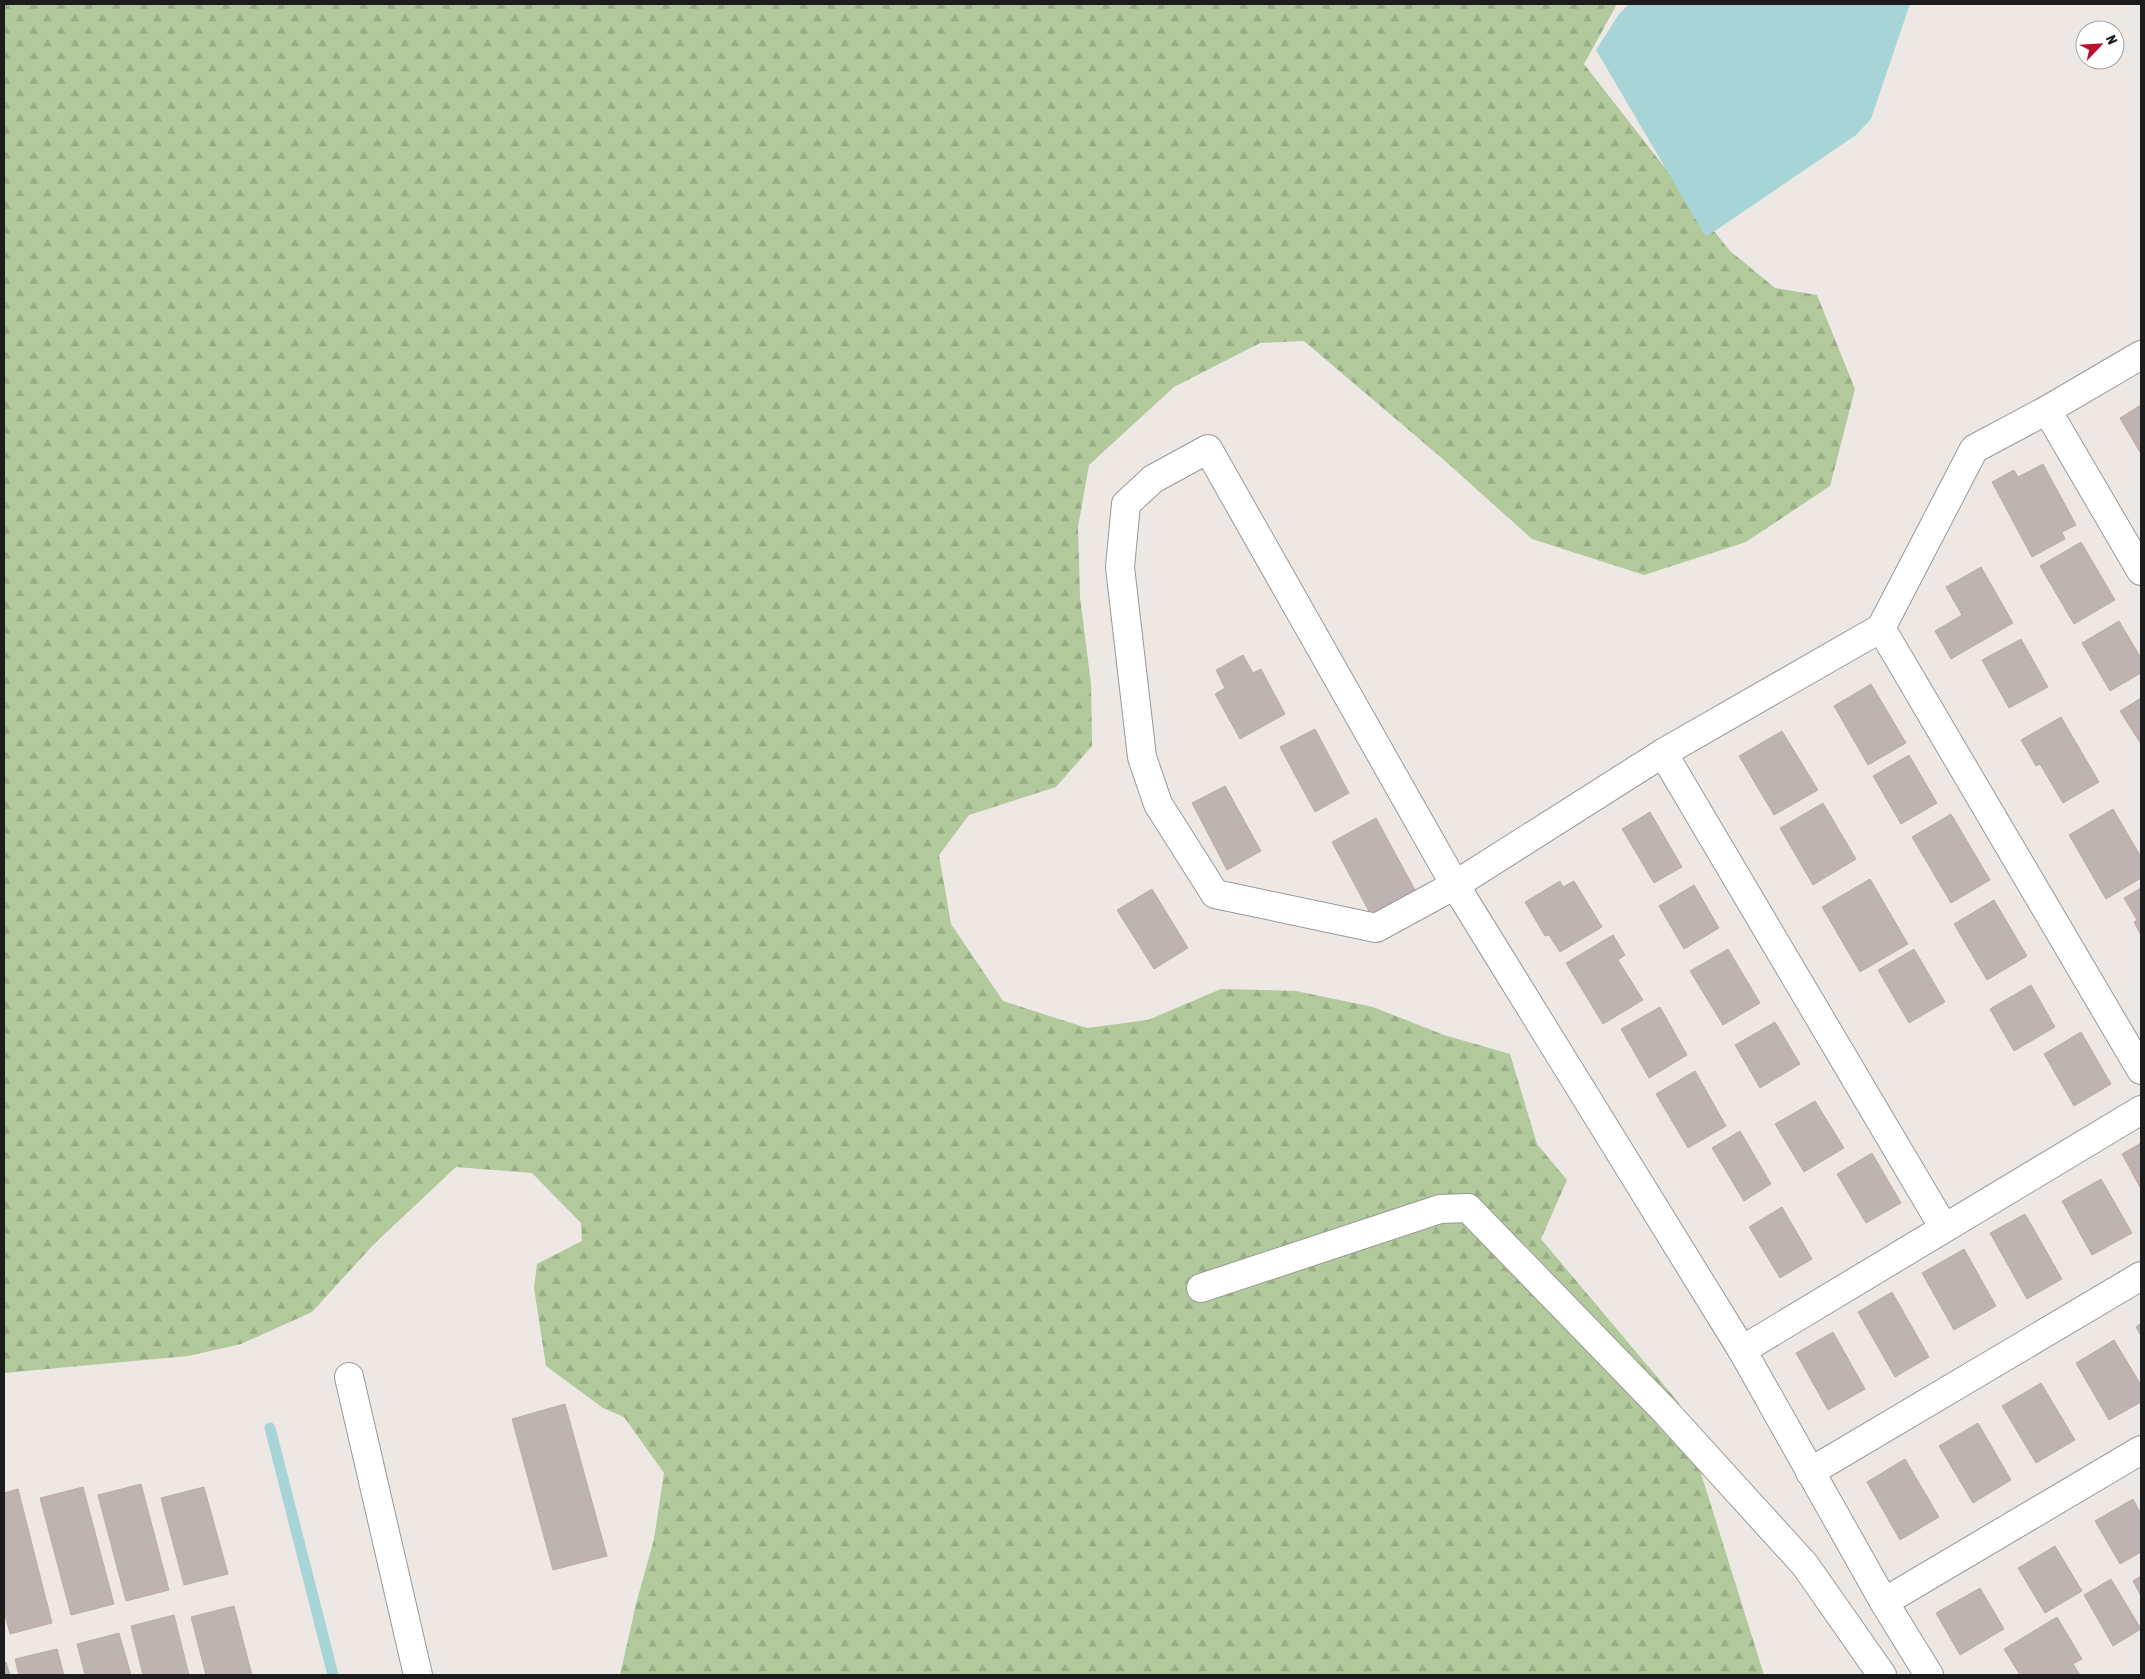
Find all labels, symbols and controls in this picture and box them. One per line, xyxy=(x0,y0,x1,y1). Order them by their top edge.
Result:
north arrow xyxy=(2075,20,2125,70)
text: N xyxy=(2103,32,2121,47)

